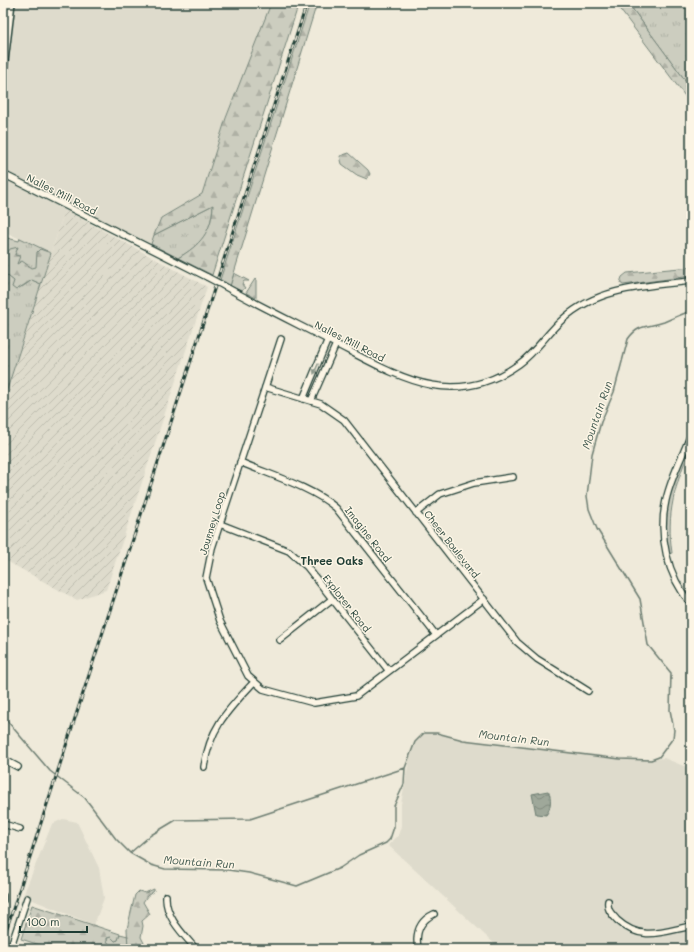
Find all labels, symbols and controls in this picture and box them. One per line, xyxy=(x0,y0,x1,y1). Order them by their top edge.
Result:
street label: Nalles Mill Road xyxy=(24,170,100,218)
street label: Nalles Mill Road xyxy=(312,317,388,365)
one-way arrow xyxy=(312,364,318,376)
water label: Mountain Run xyxy=(578,379,615,451)
street label: Journey Loop xyxy=(196,490,228,556)
street label: Imagine Road xyxy=(342,503,394,565)
street label: Cheer Boulevard xyxy=(421,507,483,581)
district label: Three Oaks xyxy=(301,553,364,568)
street label: Explorer Road xyxy=(320,571,374,635)
water label: Mountain Run xyxy=(478,726,550,749)
water label: Mountain Run xyxy=(163,852,235,871)
scale bar xyxy=(20,908,87,934)
text: 100 m xyxy=(26,913,60,929)

